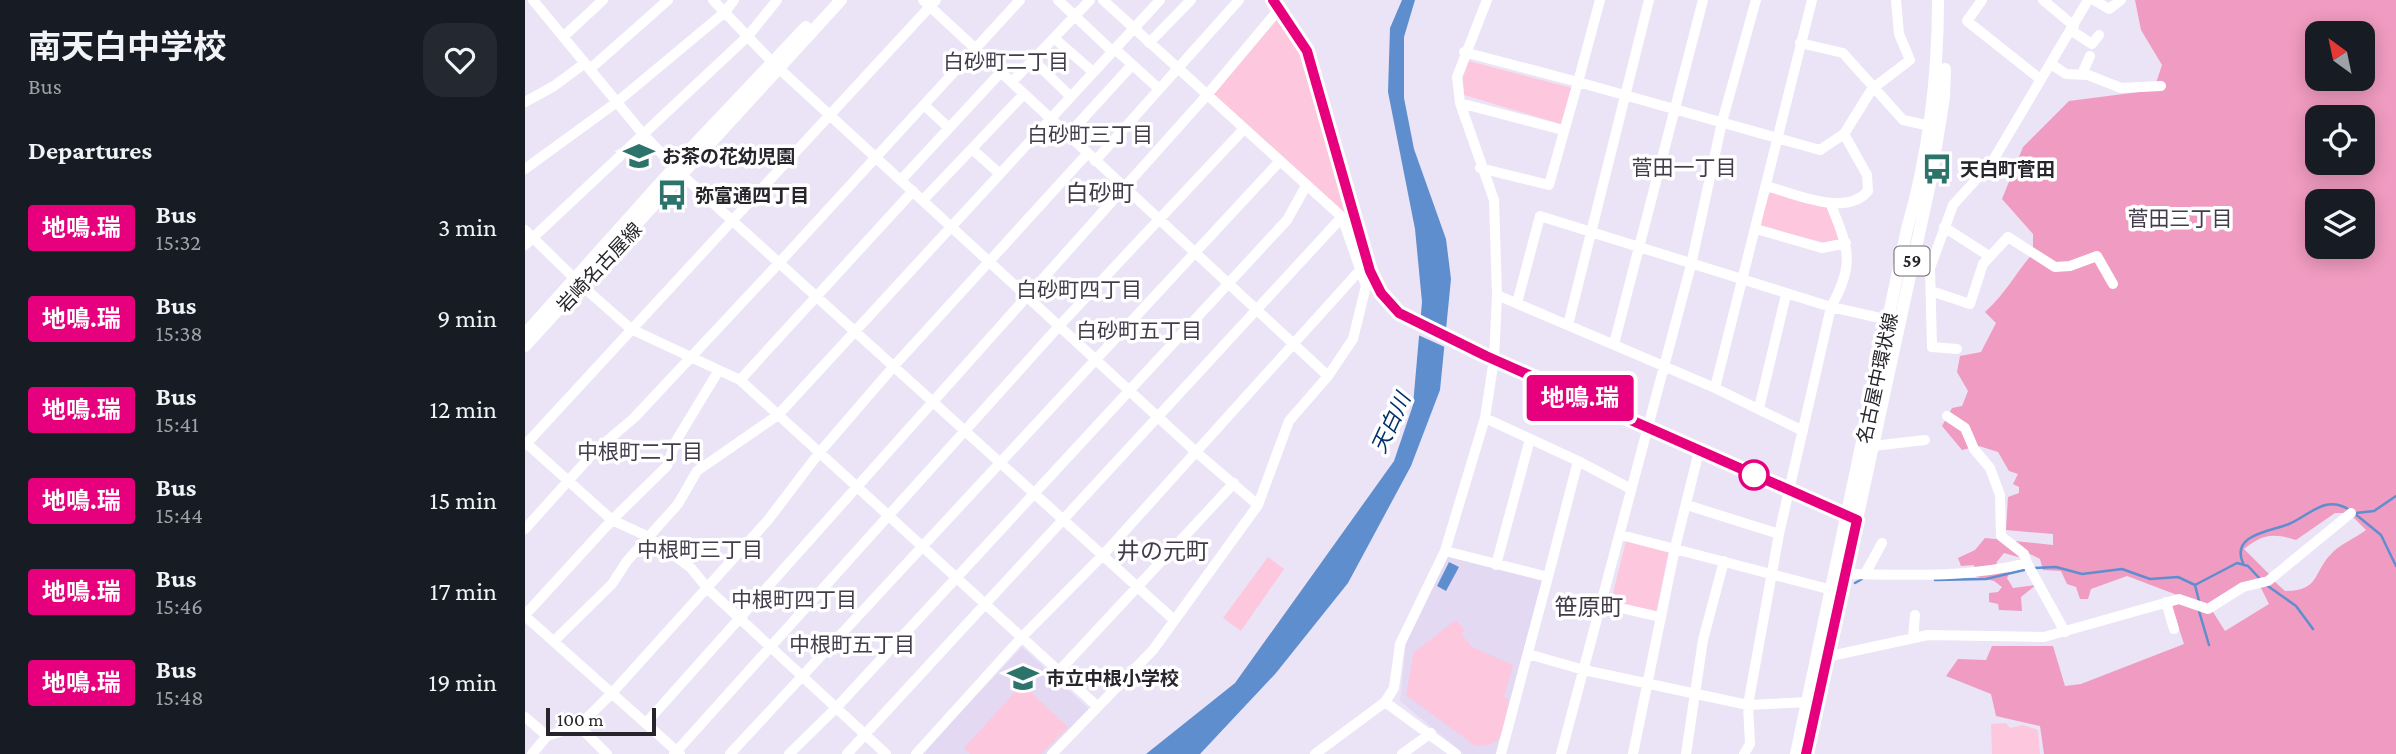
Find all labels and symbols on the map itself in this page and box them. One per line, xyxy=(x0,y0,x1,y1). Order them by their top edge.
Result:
north arrow xyxy=(2305,21,2375,91)
district label: 白砂町二丁目 xyxy=(943,50,1069,74)
district label: 白砂町三丁目 xyxy=(1027,123,1153,147)
school or university icon: お茶の花幼児園 xyxy=(622,139,656,173)
place label: お茶の花幼児園 xyxy=(662,146,795,167)
bus stop icon: 天白町菅田 xyxy=(1920,152,1954,186)
district label: 菅田一丁目 xyxy=(1632,156,1737,180)
place label: 天白町菅田 xyxy=(1960,159,2055,180)
bus stop icon: 弥富通四丁目 xyxy=(655,178,689,212)
district label: 白砂町 xyxy=(1066,180,1135,206)
place label: 弥富通四丁目 xyxy=(695,185,809,206)
district label: 菅田三丁目 xyxy=(2128,207,2233,231)
street label: 岩崎名古屋線 xyxy=(553,218,646,316)
road number: 59 xyxy=(1895,246,1929,276)
district label: 白砂町四丁目 xyxy=(1016,278,1142,302)
street label: 名古屋中環状線 xyxy=(1853,311,1902,445)
district label: 白砂町五丁目 xyxy=(1076,319,1202,343)
line badge: 地鳴.瑞 xyxy=(1531,375,1629,421)
water label: 天白川 xyxy=(1367,388,1416,457)
district label: 中根町二丁目 xyxy=(577,440,703,464)
unlabelled marker xyxy=(1739,460,1769,490)
district label: 中根町三丁目 xyxy=(637,538,763,562)
district label: 井の元町 xyxy=(1117,538,1209,564)
district label: 中根町四丁目 xyxy=(731,588,857,612)
district label: 笹原町 xyxy=(1555,594,1624,620)
district label: 中根町五丁目 xyxy=(789,633,915,657)
school or university icon: 市立中根小学校 xyxy=(1006,661,1040,695)
place label: 市立中根小学校 xyxy=(1046,668,1179,689)
scale bar xyxy=(546,705,656,737)

